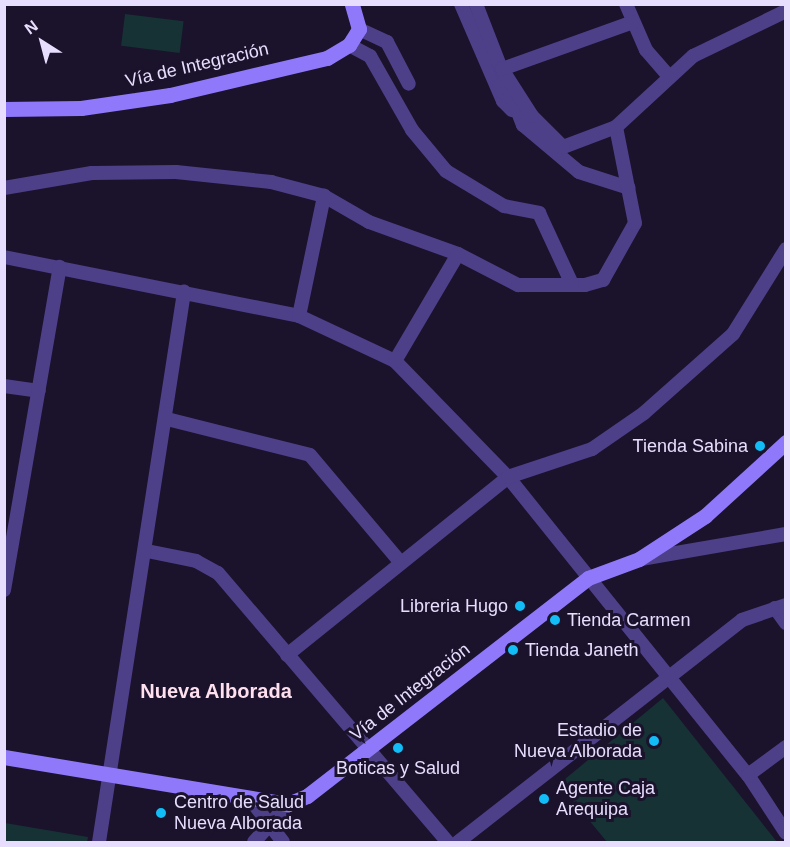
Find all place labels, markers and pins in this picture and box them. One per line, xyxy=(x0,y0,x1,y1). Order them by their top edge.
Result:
place label: Tienda Sabina xyxy=(633,435,748,457)
marker: Tienda Sabina xyxy=(753,439,767,453)
place label: Libreria Hugo xyxy=(400,595,508,617)
marker: Libreria Hugo xyxy=(513,599,527,613)
place label: Tienda Carmen xyxy=(567,609,690,631)
marker: Tienda Carmen xyxy=(548,613,562,627)
place label: Tienda Janeth xyxy=(525,639,638,661)
marker: Tienda Janeth xyxy=(506,643,520,657)
place label: Estadio de Nueva Alborada xyxy=(513,720,642,762)
marker: Estadio de Nueva Alborada xyxy=(647,734,661,748)
marker: Boticas y Salud xyxy=(391,741,405,755)
place label: Boticas y Salud xyxy=(336,757,460,779)
place label: Agente Caja Arequipa xyxy=(556,778,655,820)
place label: Centro de Salud Nueva Alborada xyxy=(174,792,304,834)
marker: Agente Caja Arequipa xyxy=(537,792,551,806)
marker: Centro de Salud Nueva Alborada xyxy=(152,804,170,822)

